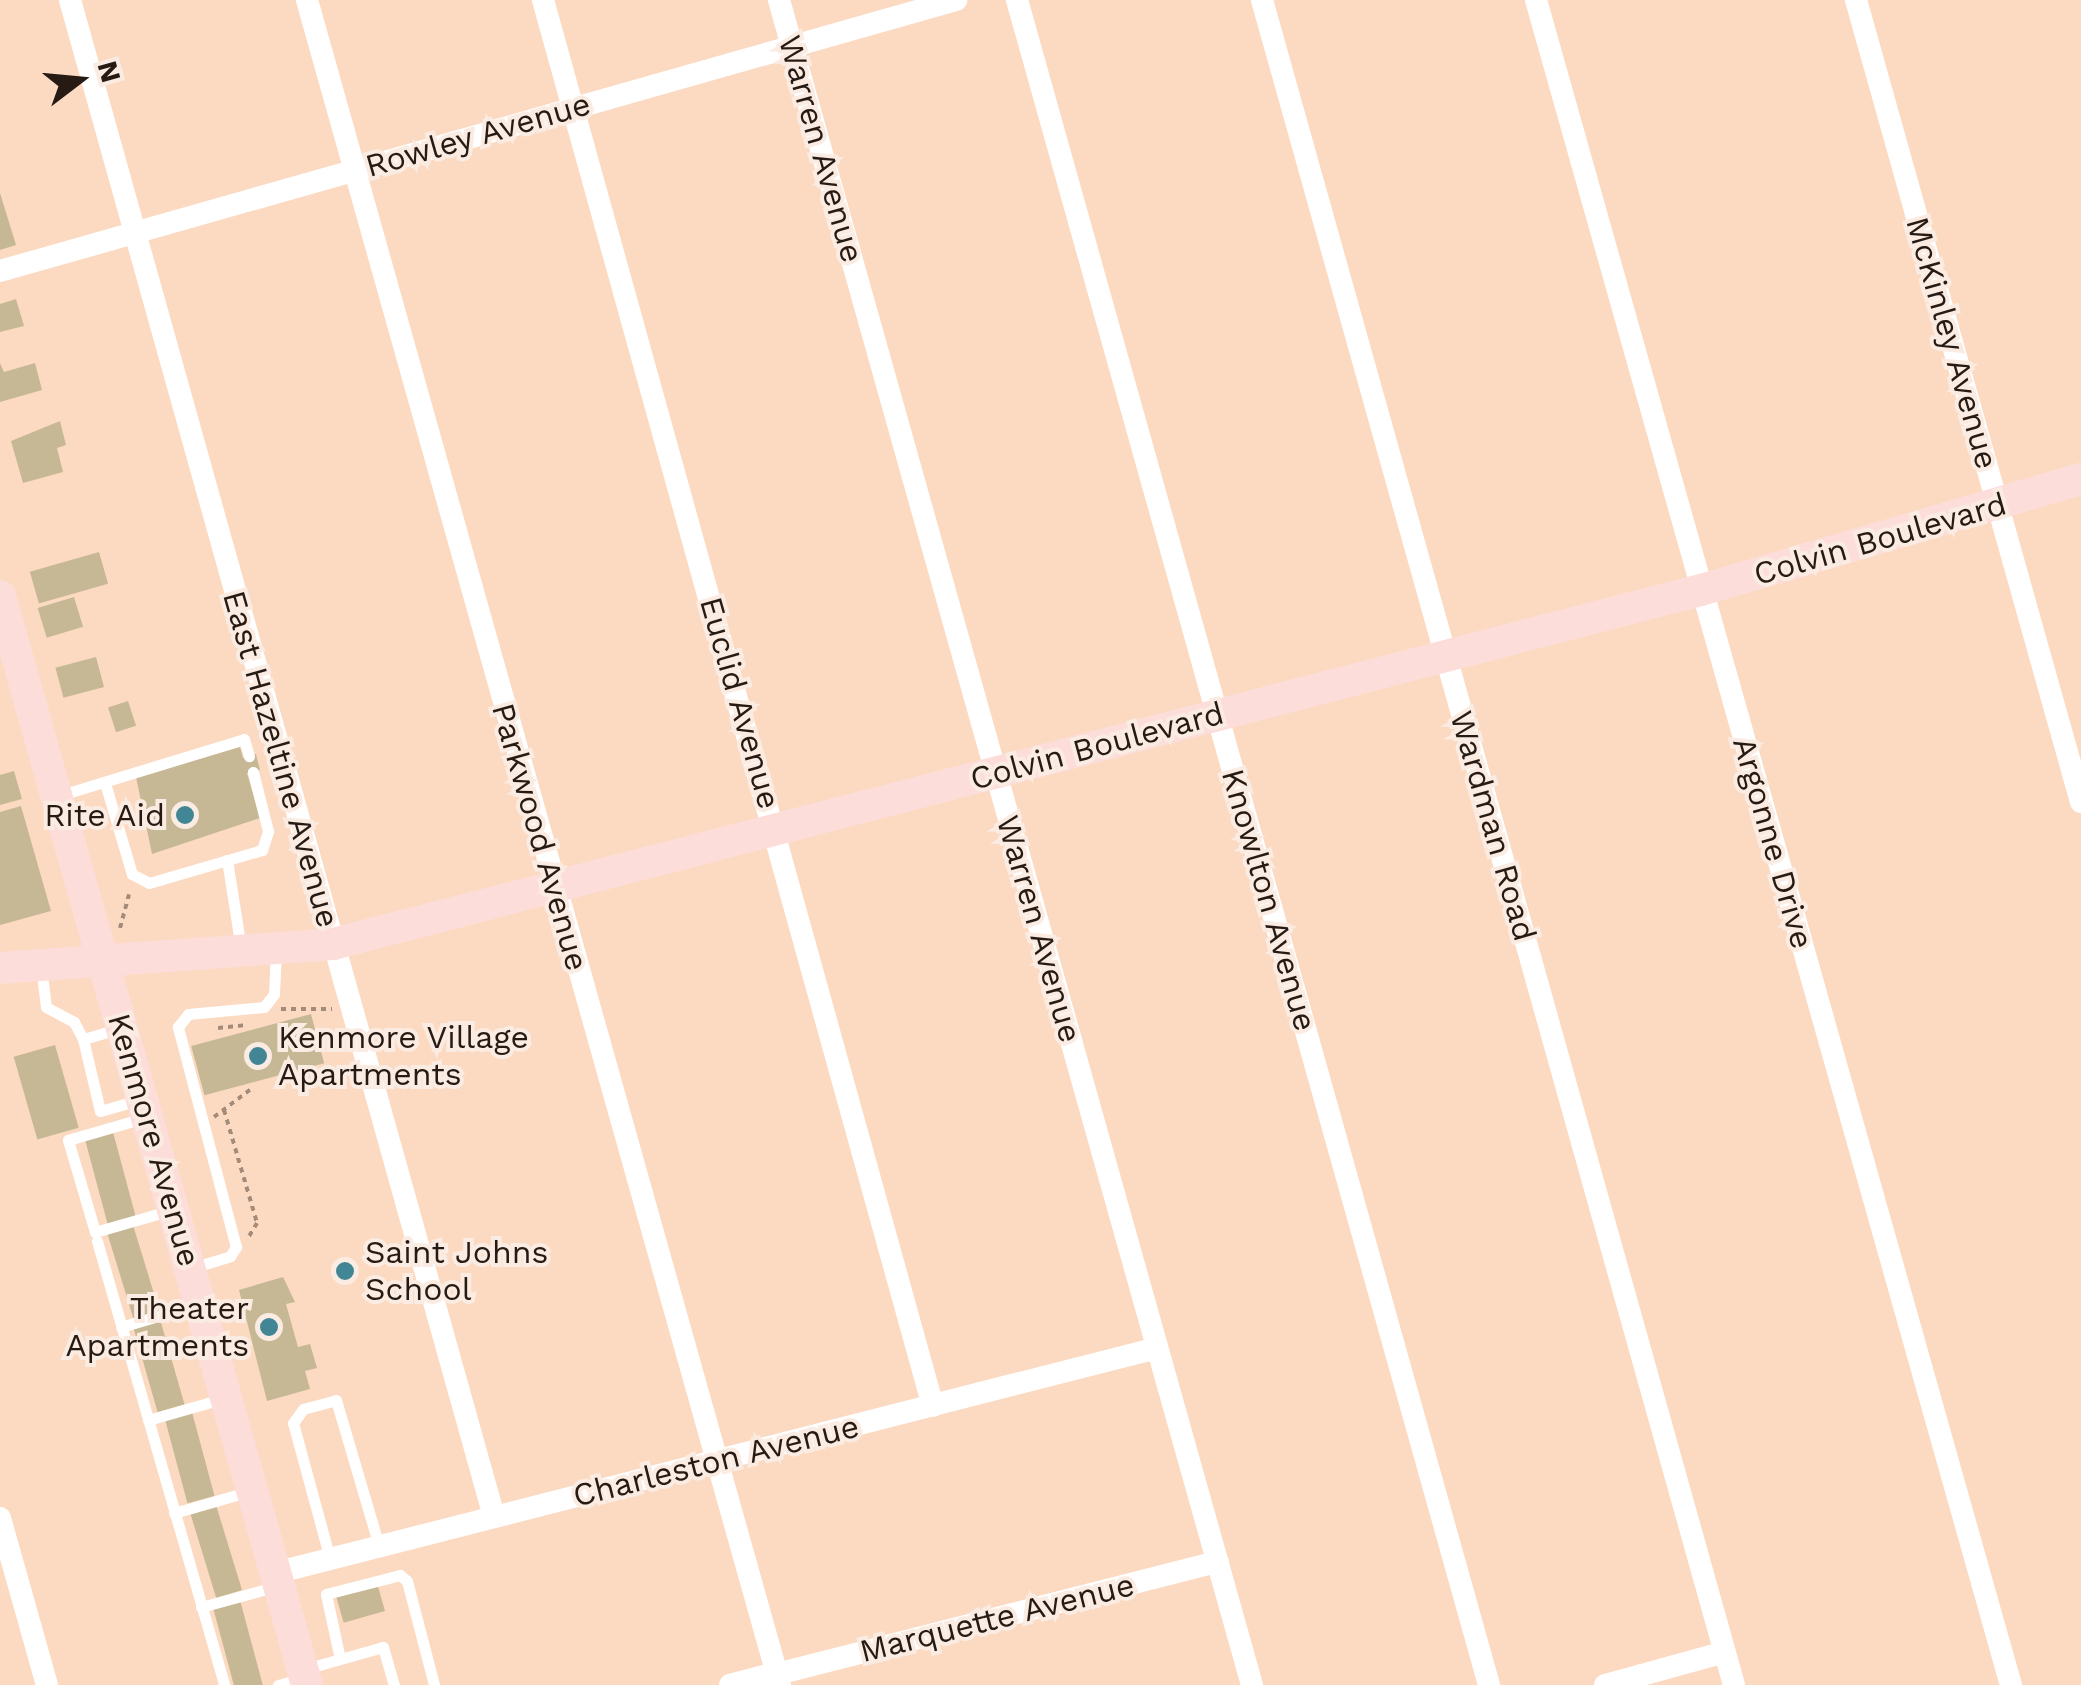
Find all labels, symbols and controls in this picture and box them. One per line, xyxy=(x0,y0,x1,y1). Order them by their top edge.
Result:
north arrow xyxy=(30,30,130,130)
street label: Warren Avenue xyxy=(770,30,872,268)
text: N xyxy=(91,57,128,86)
street label: Rowley Avenue xyxy=(360,84,596,186)
street label: McKinley Avenue xyxy=(1897,212,2007,474)
street label: Colvin Boulevard xyxy=(1749,485,2011,593)
street label: East Hazeltine Avenue xyxy=(214,586,348,932)
street label: Euclid Avenue xyxy=(691,592,789,814)
street label: Colvin Boulevard xyxy=(966,694,1228,798)
street label: Parkwood Avenue xyxy=(483,698,597,976)
street label: Wardman Road xyxy=(1442,706,1544,946)
street label: Argonne Drive xyxy=(1724,733,1822,953)
street label: Knowlton Avenue xyxy=(1213,764,1325,1036)
place label: Rite Aid xyxy=(43,796,165,834)
marker: Rite Aid xyxy=(174,804,196,826)
street label: Warren Avenue xyxy=(988,810,1090,1048)
street label: Kenmore Avenue xyxy=(99,1008,209,1272)
place label: Kenmore Village Apartments xyxy=(278,1019,530,1094)
marker: Kenmore Village Apartments xyxy=(247,1045,269,1067)
place label: Saint Johns School xyxy=(365,1234,549,1309)
marker: Saint Johns School xyxy=(334,1260,356,1282)
place label: Theater Apartments xyxy=(65,1290,249,1365)
marker: Theater Apartments xyxy=(258,1316,280,1338)
street label: Charleston Avenue xyxy=(568,1407,864,1515)
street label: Marquette Avenue xyxy=(855,1565,1139,1671)

